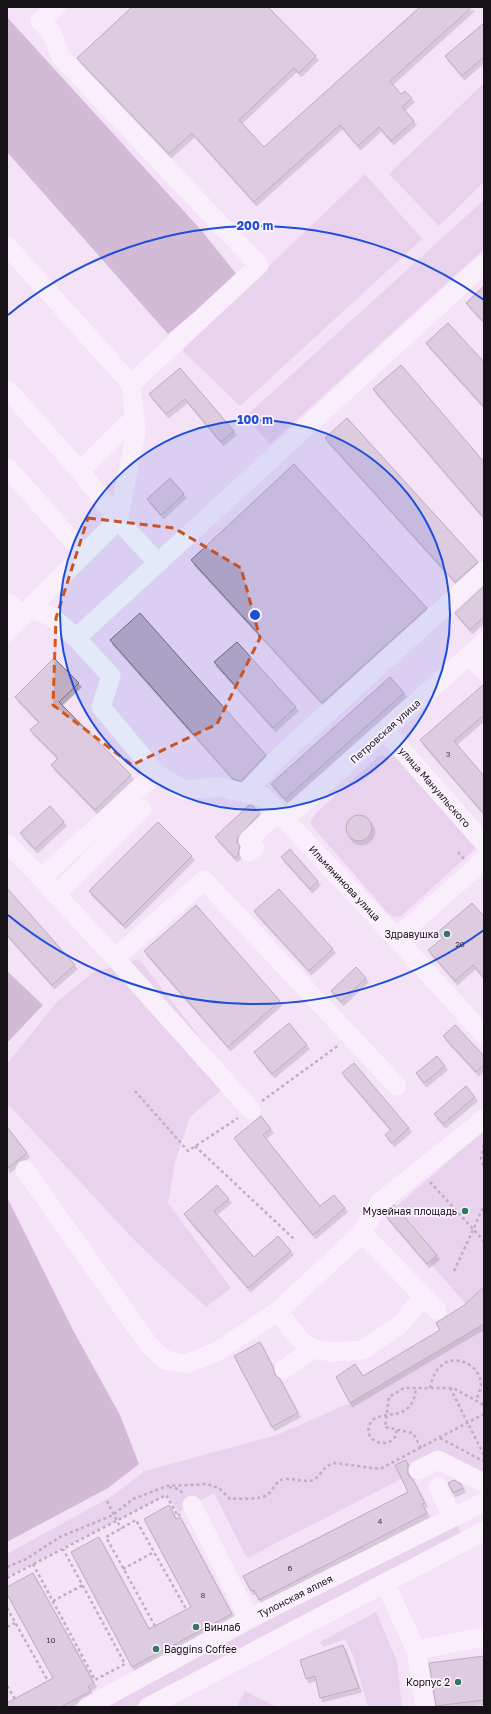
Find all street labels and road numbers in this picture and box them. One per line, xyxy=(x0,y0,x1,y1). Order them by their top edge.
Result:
street label: Петровская улица xyxy=(347,696,423,766)
street label: улица Мануильского xyxy=(397,744,473,830)
street label: Ильмянинова улица xyxy=(307,843,383,923)
street label: Тулонская аллея xyxy=(255,1572,335,1620)

